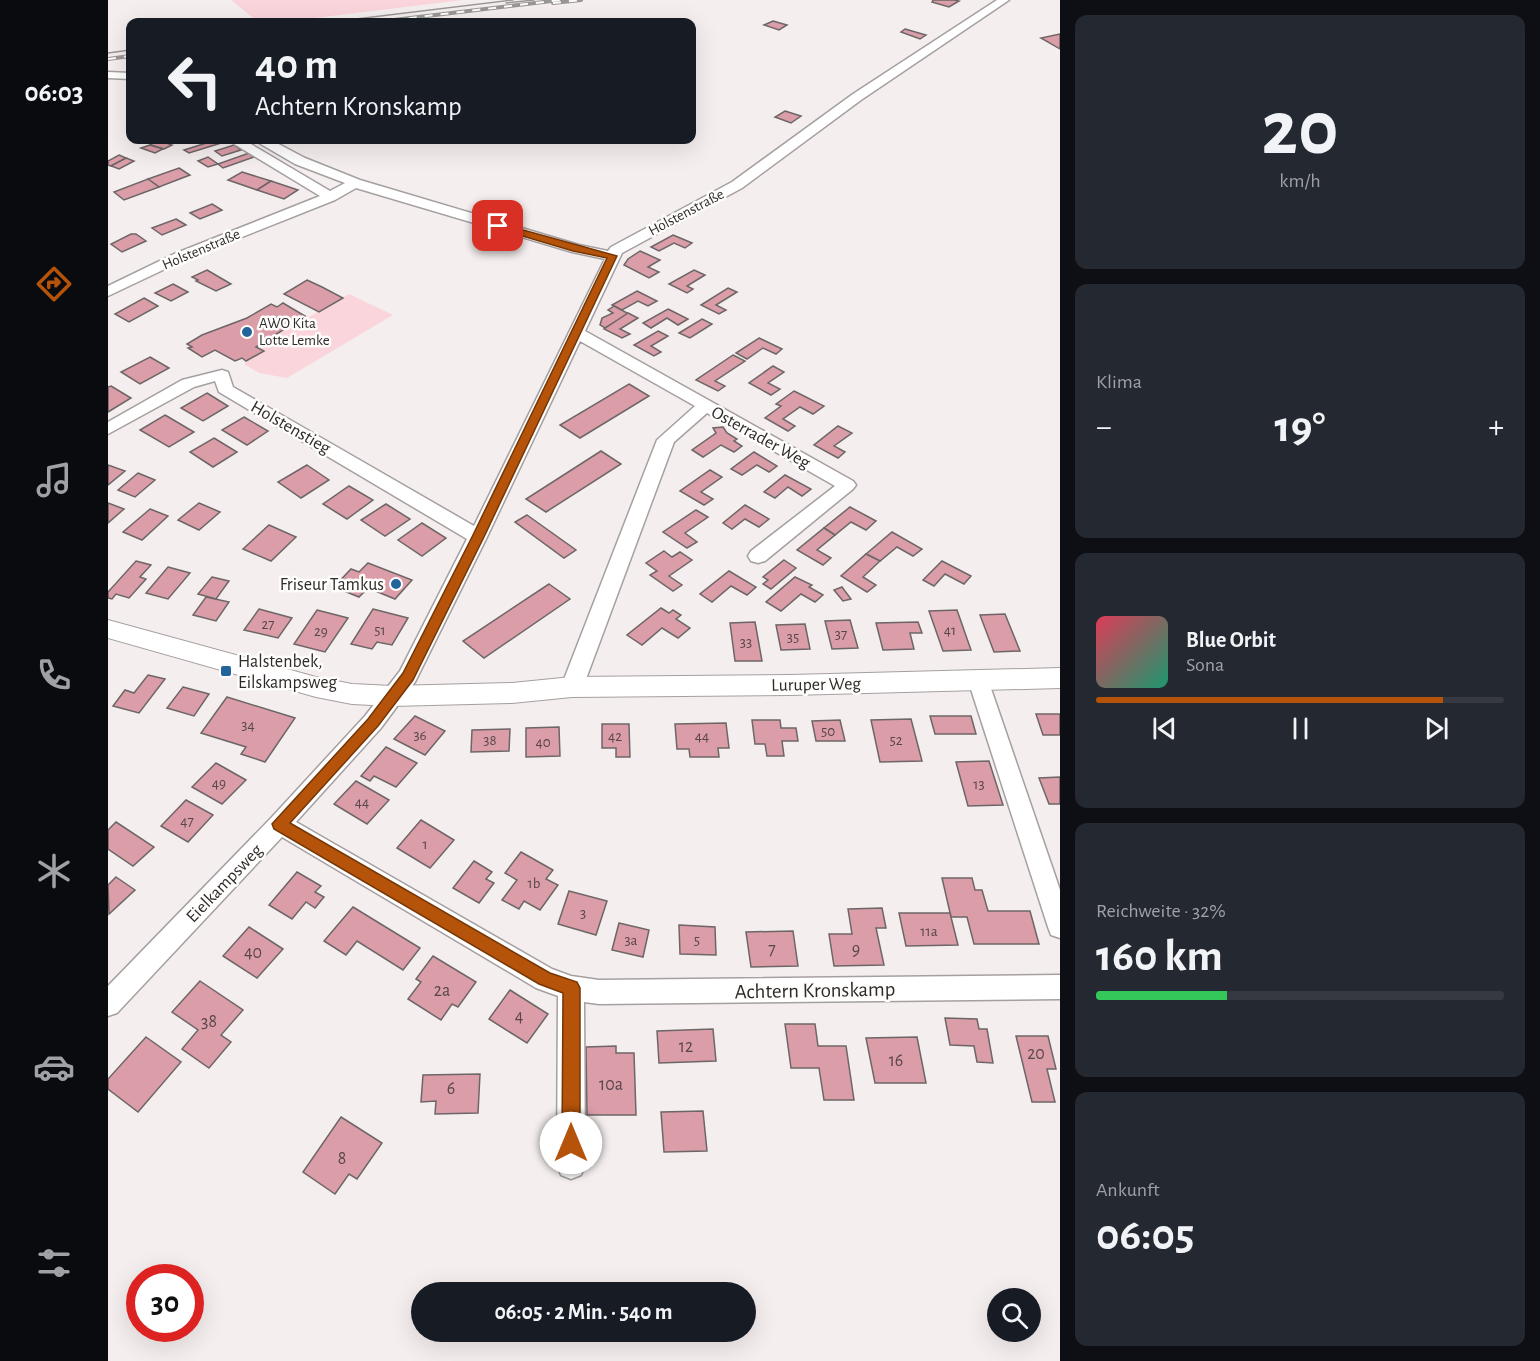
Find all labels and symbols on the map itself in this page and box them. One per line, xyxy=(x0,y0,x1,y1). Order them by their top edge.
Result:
street label: Holstenstraße xyxy=(646,186,726,239)
pin xyxy=(472,200,523,251)
street label: Holstenstraße xyxy=(160,226,242,273)
place label: AWO Kita Lotte Lemke xyxy=(259,316,330,348)
marker: AWO Kita Lotte Lemke xyxy=(240,325,254,339)
street label: Holstenstieg xyxy=(248,398,334,458)
street label: Osterrader Weg xyxy=(708,403,813,473)
place label: Friseur Tamkus xyxy=(280,576,384,594)
marker: Friseur Tamkus xyxy=(389,577,403,591)
house number: 27 xyxy=(261,617,275,632)
house number: 51 xyxy=(374,623,386,638)
house number: 41 xyxy=(944,623,956,638)
house number: 29 xyxy=(314,624,328,639)
house number: 37 xyxy=(835,627,847,642)
house number: 35 xyxy=(787,630,799,645)
house number: 33 xyxy=(740,635,752,650)
place label: Halstenbek, Eilskampsweg xyxy=(238,653,337,692)
marker: Halstenbek, Eilskampsweg xyxy=(219,664,233,678)
street label: Luruper Weg xyxy=(771,675,861,695)
house number: 34 xyxy=(241,718,255,733)
house number: 50 xyxy=(821,724,835,739)
house number: 36 xyxy=(413,728,427,743)
house number: 42 xyxy=(608,729,622,744)
house number: 44 xyxy=(695,729,709,744)
house number: 38 xyxy=(483,733,497,748)
house number: 52 xyxy=(889,733,903,748)
house number: 40 xyxy=(535,735,551,750)
house number: 49 xyxy=(212,776,226,791)
house number: 13 xyxy=(973,777,985,792)
house number: 44 xyxy=(355,795,369,810)
house number: 47 xyxy=(180,814,194,829)
house number: 1 xyxy=(422,837,428,852)
street label: Eielkampsweg xyxy=(183,841,266,926)
house number: 1b xyxy=(528,876,541,891)
house number: 3 xyxy=(580,906,586,921)
house number: 11a xyxy=(920,924,938,939)
house number: 3a xyxy=(624,933,638,948)
house number: 5 xyxy=(694,933,700,948)
house number: 7 xyxy=(768,941,776,959)
house number: 9 xyxy=(852,941,860,959)
house number: 40 xyxy=(244,944,262,962)
street label: Achtern Kronskamp xyxy=(734,979,896,1002)
house number: 2a xyxy=(434,982,450,1000)
house number: 4 xyxy=(515,1008,524,1026)
house number: 38 xyxy=(201,1013,217,1031)
house number: 12 xyxy=(679,1038,693,1056)
house number: 20 xyxy=(1027,1045,1045,1063)
house number: 16 xyxy=(889,1052,903,1070)
house number: 10a xyxy=(599,1076,623,1094)
house number: 6 xyxy=(447,1080,455,1098)
position arrow xyxy=(539,1111,603,1175)
house number: 8 xyxy=(338,1150,346,1168)
speed limit sign: 30 xyxy=(126,1264,204,1342)

